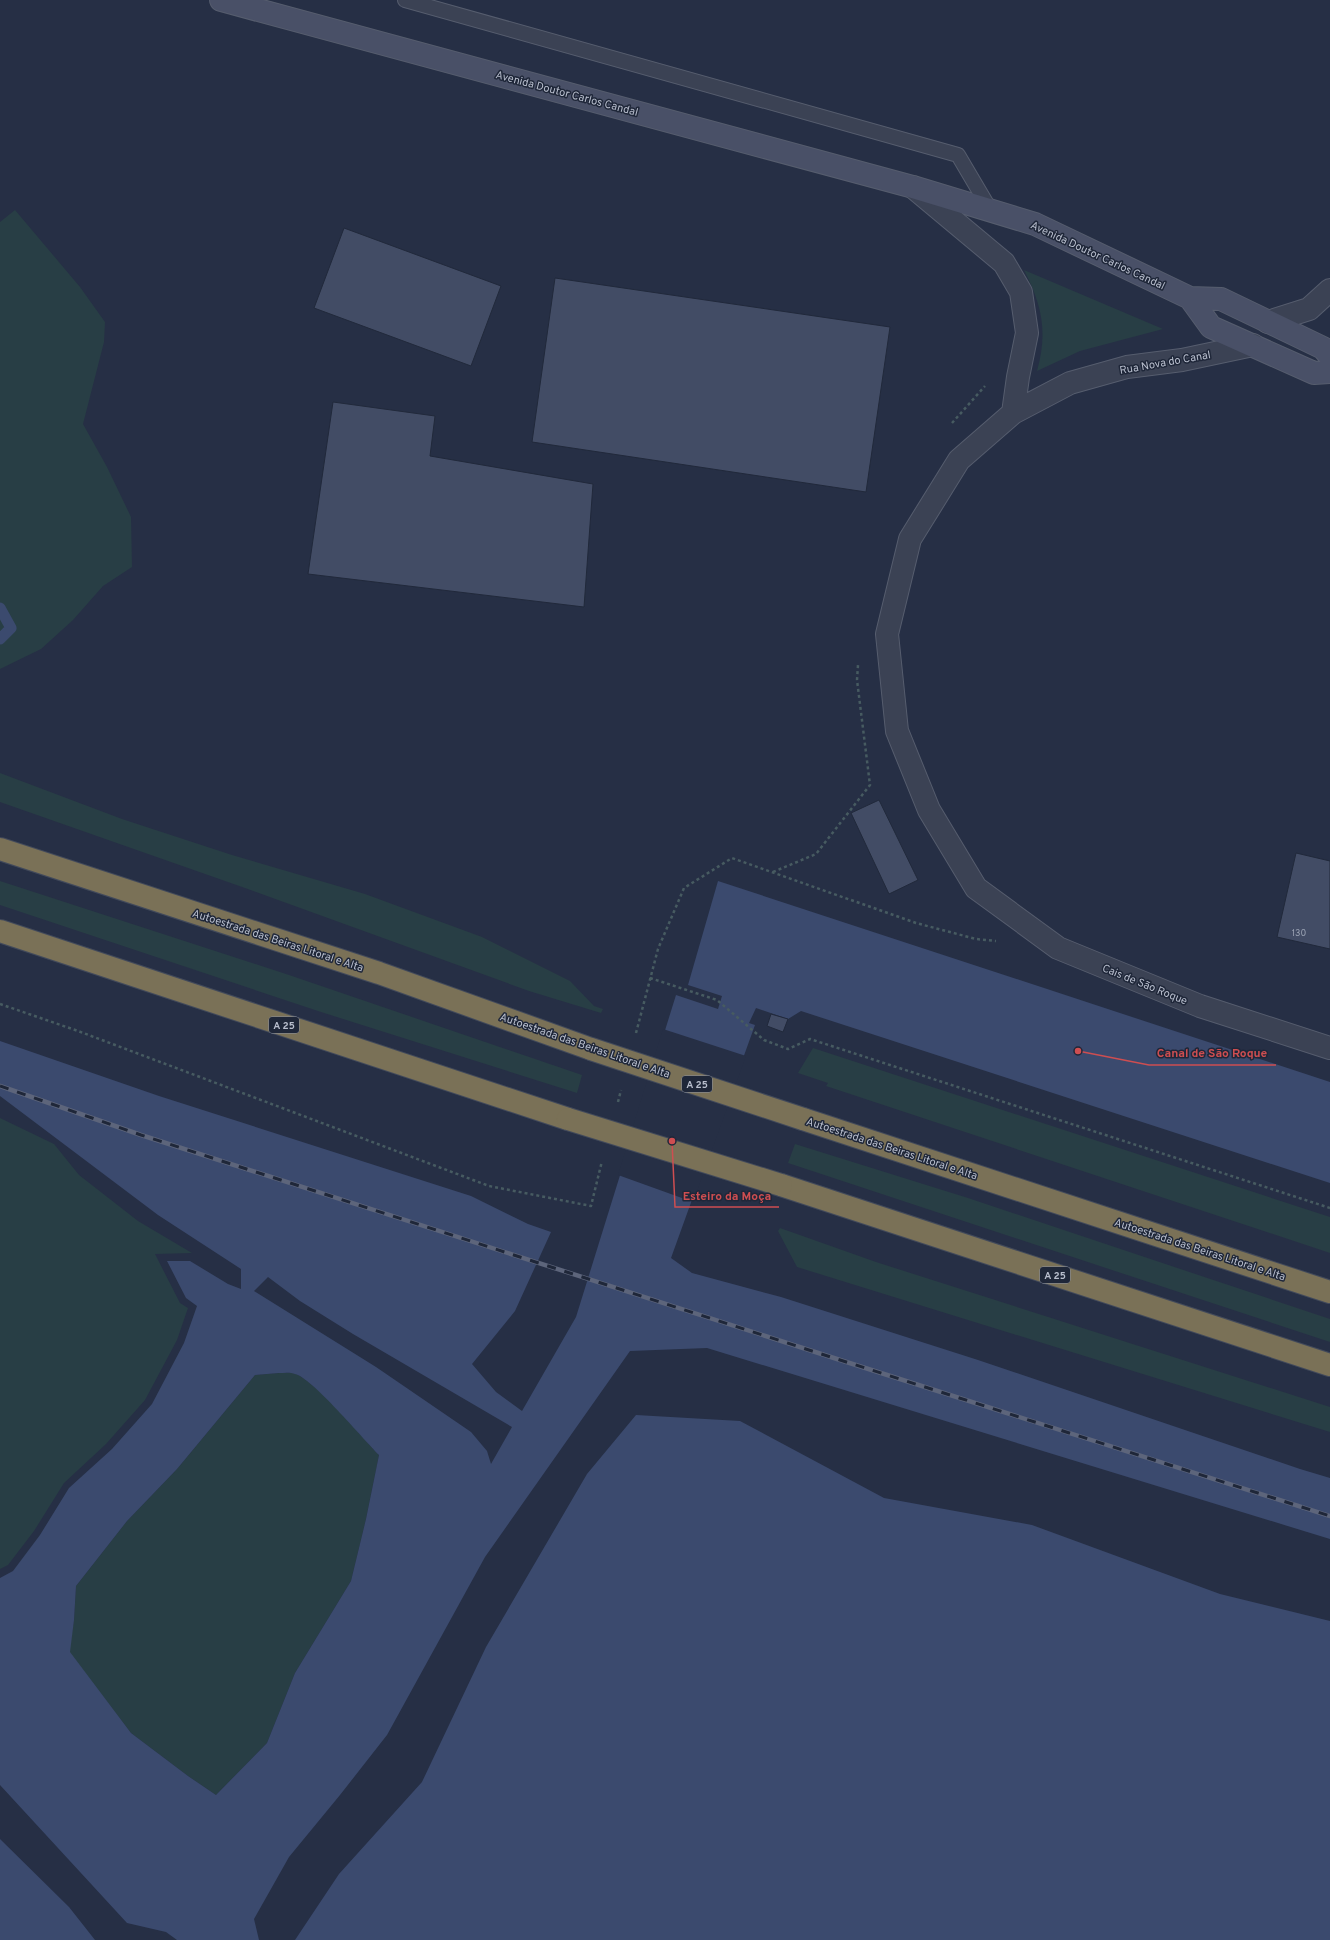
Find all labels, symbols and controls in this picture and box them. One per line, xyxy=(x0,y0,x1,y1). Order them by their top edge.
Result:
street label: Avenida Doutor Carlos Candal xyxy=(494,68,640,120)
street label: Avenida Doutor Carlos Candal xyxy=(1028,219,1167,293)
street label: Rua Nova do Canal xyxy=(1118,348,1212,378)
street label: Autoestrada das Beiras Litoral e Alta xyxy=(190,907,365,975)
house number: 130 xyxy=(1292,928,1306,939)
street label: Cais de São Roque xyxy=(1100,961,1189,1008)
street label: Autoestrada das Beiras Litoral e Alta xyxy=(498,1010,672,1082)
road number: A 25 xyxy=(269,1017,299,1033)
callout: Canal de São Roque xyxy=(1149,1041,1276,1065)
text: Canal de São Roque xyxy=(1157,1046,1268,1062)
road number: A 25 xyxy=(682,1076,712,1092)
street label: Autoestrada das Beiras Litoral e Alta xyxy=(804,1115,979,1183)
callout: Esteiro da Moça xyxy=(675,1183,779,1207)
text: Esteiro da Moça xyxy=(683,1189,771,1205)
street label: Autoestrada das Beiras Litoral e Alta xyxy=(1112,1216,1287,1284)
road number: A 25 xyxy=(1040,1267,1070,1283)

